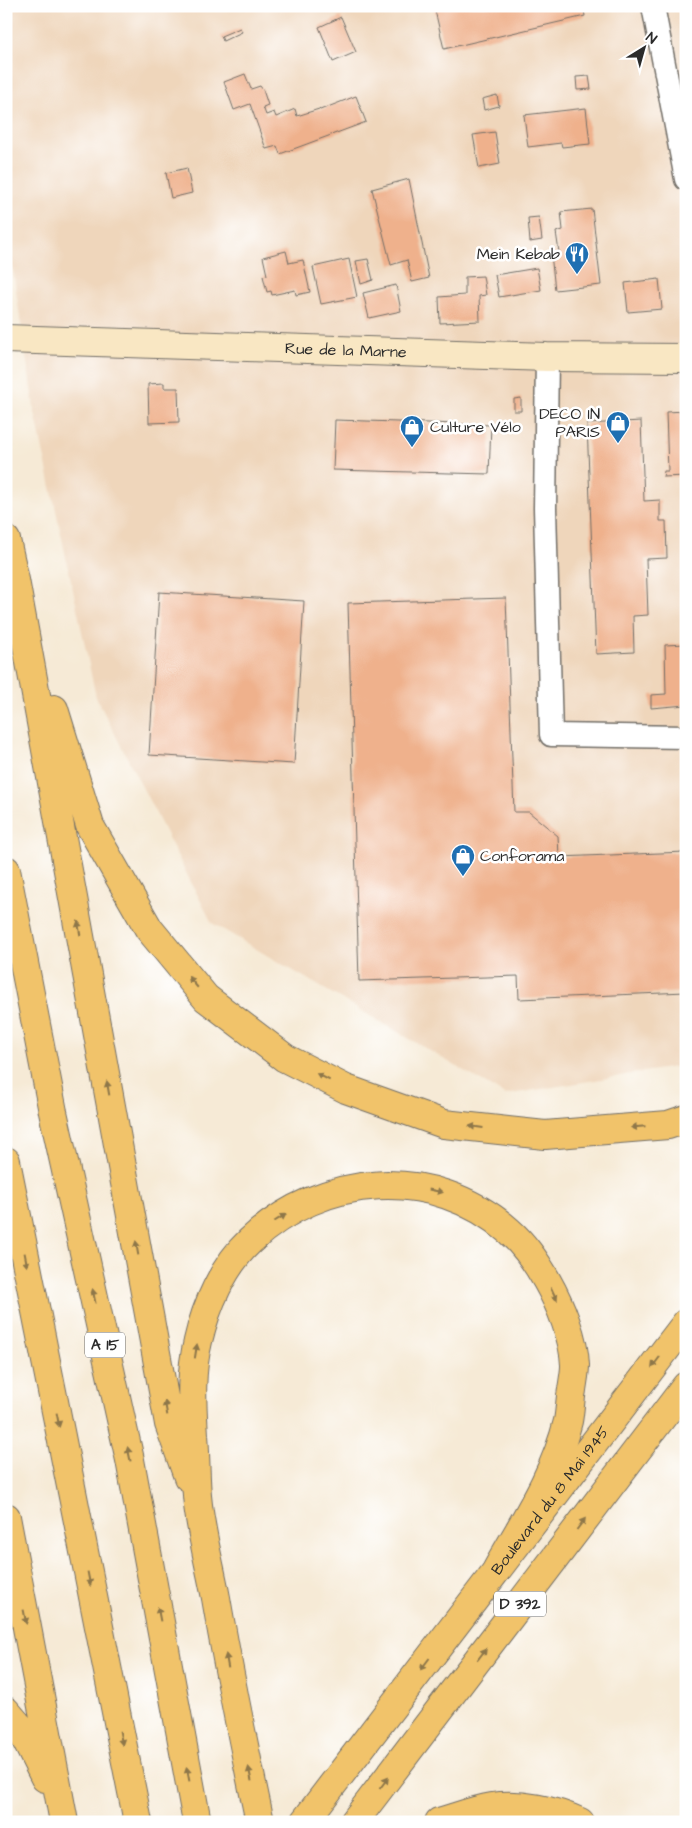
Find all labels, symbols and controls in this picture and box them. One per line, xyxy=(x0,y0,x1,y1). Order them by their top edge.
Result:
north arrow xyxy=(620,22,670,72)
text: N xyxy=(642,28,661,49)
restaurant icon: Mein Kebab xyxy=(564,241,590,275)
place label: Mein Kebab xyxy=(477,243,560,265)
street label: Rue de la Marne xyxy=(285,337,407,363)
place label: DECO IN PARIS xyxy=(539,403,600,443)
shop icon: DECO IN PARIS xyxy=(605,410,631,444)
shop icon: Culture Vélo xyxy=(399,414,425,448)
place label: Culture Vélo xyxy=(430,416,521,438)
shop icon: Conforama xyxy=(450,843,476,877)
place label: Conforama xyxy=(480,845,564,867)
one-way arrow xyxy=(74,920,82,936)
one-way arrow xyxy=(187,976,198,989)
one-way arrow xyxy=(316,1073,330,1081)
one-way arrow xyxy=(103,1080,111,1096)
one-way arrow xyxy=(468,1123,484,1131)
one-way arrow xyxy=(630,1124,646,1132)
one-way arrow xyxy=(428,1187,443,1195)
one-way arrow xyxy=(274,1213,287,1222)
one-way arrow xyxy=(133,1241,141,1256)
one-way arrow xyxy=(22,1253,30,1268)
one-way arrow xyxy=(550,1287,558,1301)
one-way arrow xyxy=(90,1288,98,1303)
road number: A 15 xyxy=(85,1332,125,1358)
one-way arrow xyxy=(193,1342,201,1358)
one-way arrow xyxy=(651,1355,661,1369)
one-way arrow xyxy=(162,1400,170,1416)
one-way arrow xyxy=(54,1412,62,1428)
street label: Boulevard du 8 Mai 1945 xyxy=(486,1421,615,1580)
one-way arrow xyxy=(125,1447,133,1462)
one-way arrow xyxy=(576,1517,586,1531)
one-way arrow xyxy=(86,1571,94,1587)
road number: D 392 xyxy=(494,1592,546,1616)
one-way arrow xyxy=(154,1606,162,1622)
one-way arrow xyxy=(22,1609,30,1625)
one-way arrow xyxy=(477,1648,488,1661)
one-way arrow xyxy=(223,1652,231,1668)
one-way arrow xyxy=(419,1657,430,1670)
one-way arrow xyxy=(117,1731,125,1746)
one-way arrow xyxy=(184,1765,192,1781)
one-way arrow xyxy=(245,1766,253,1782)
one-way arrow xyxy=(379,1776,389,1790)

